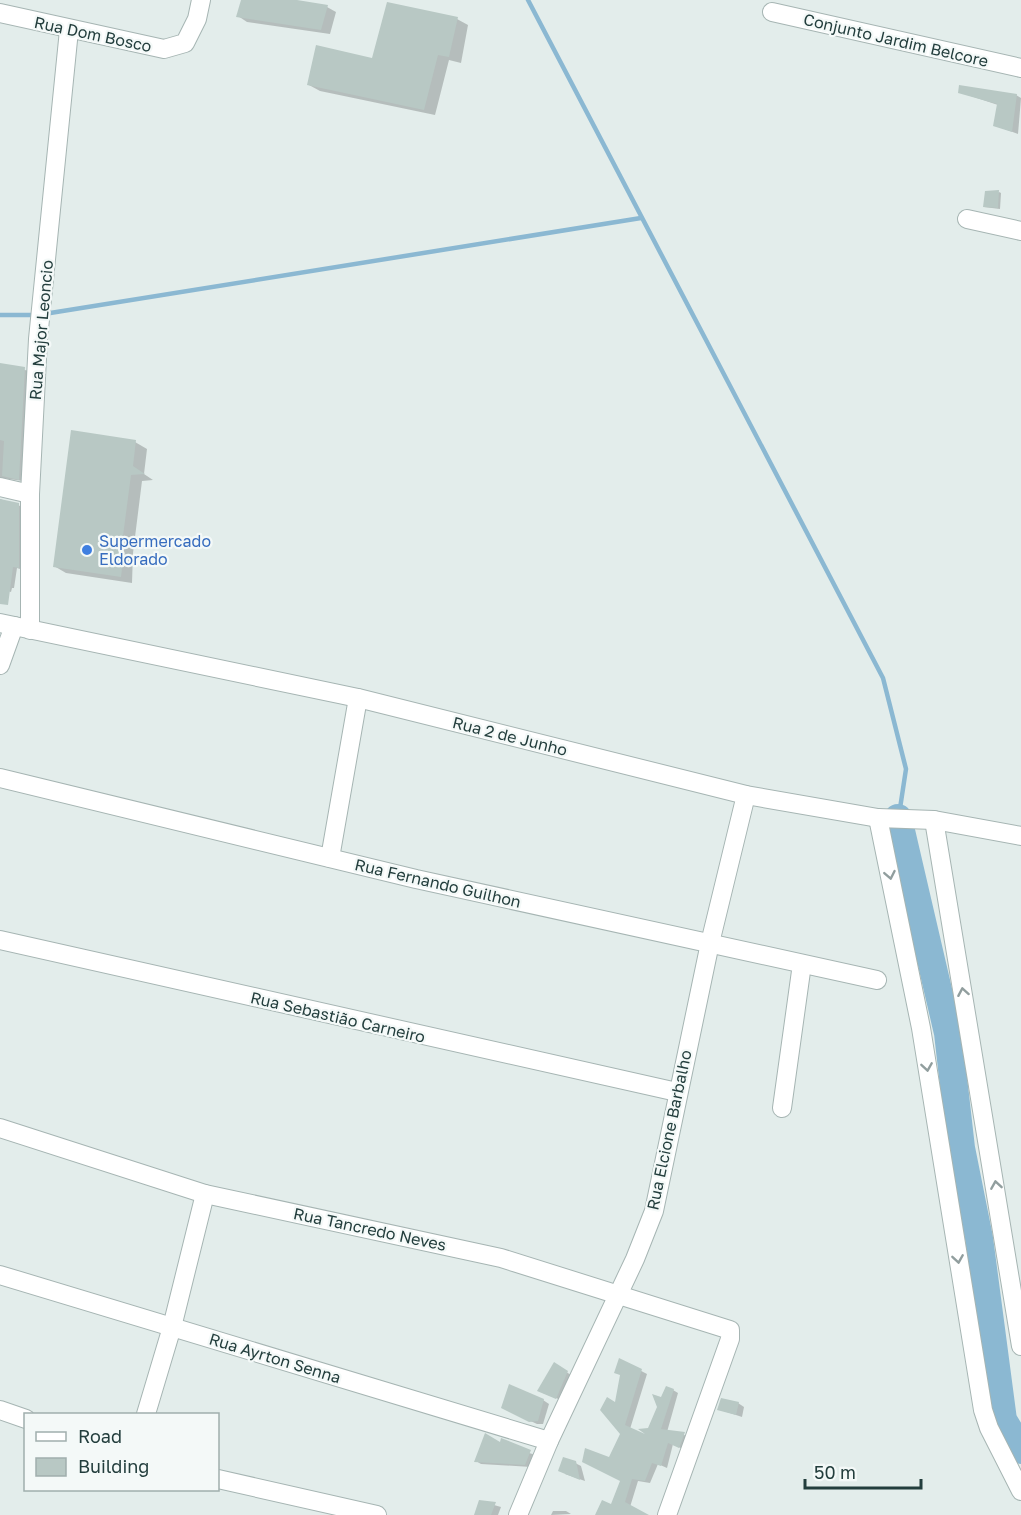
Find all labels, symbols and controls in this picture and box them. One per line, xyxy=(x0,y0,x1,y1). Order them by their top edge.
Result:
street label: Conjunto Jardim Belcore xyxy=(802,9,990,71)
street label: Rua Dom Bosco xyxy=(33,12,153,56)
street label: Rua Major Leoncio xyxy=(25,259,57,401)
place label: Supermercado Eldorado xyxy=(99,531,211,569)
marker: Supermercado Eldorado xyxy=(80,543,94,557)
street label: Rua 2 de Junho xyxy=(451,712,569,760)
street label: Rua Fernando Guilhon xyxy=(353,854,523,912)
one-way arrow xyxy=(883,870,896,880)
street label: Rua Sebastião Carneiro xyxy=(249,987,427,1047)
one-way arrow xyxy=(957,988,970,998)
street label: Rua Elcione Barbalho xyxy=(642,1048,696,1212)
one-way arrow xyxy=(920,1061,933,1071)
one-way arrow xyxy=(990,1180,1002,1189)
street label: Rua Tancredo Neves xyxy=(292,1203,448,1255)
one-way arrow xyxy=(951,1255,963,1264)
street label: Rua Ayrton Senna xyxy=(207,1328,343,1388)
legend xyxy=(24,1413,219,1491)
text: Road xyxy=(78,1425,122,1447)
scale bar xyxy=(805,1452,920,1490)
text: Building xyxy=(78,1455,149,1477)
text: 50 m xyxy=(814,1461,856,1483)

